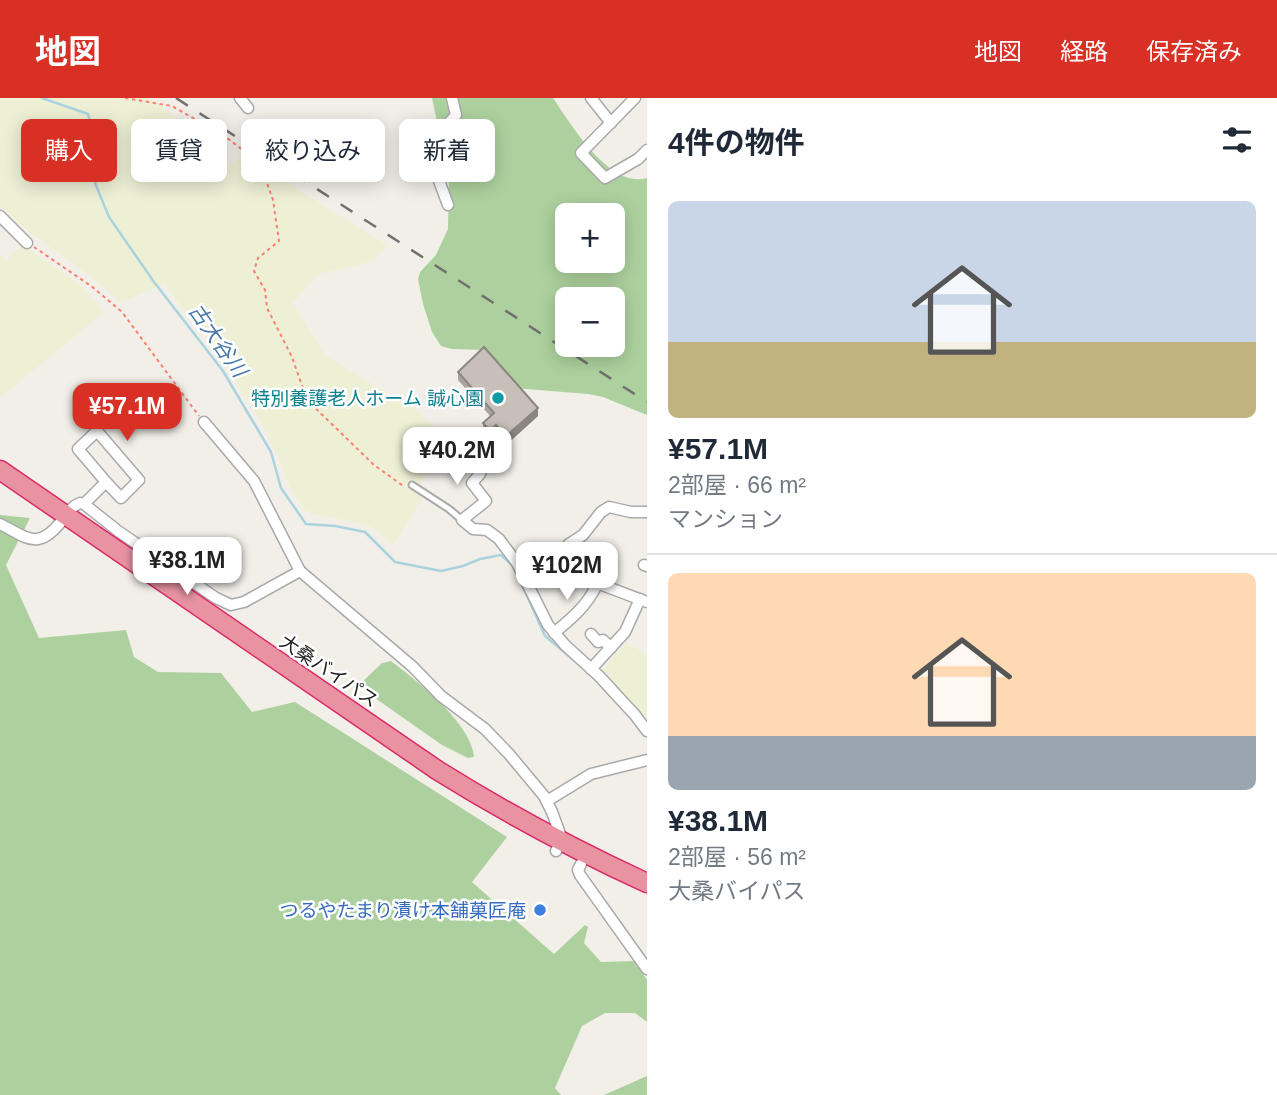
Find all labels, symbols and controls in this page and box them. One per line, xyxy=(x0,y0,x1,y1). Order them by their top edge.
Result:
text: 地図 xyxy=(35,33,101,70)
text: 地図 xyxy=(974,38,1022,65)
text: 経路 xyxy=(1060,38,1108,65)
text: 保存済み xyxy=(1146,38,1242,65)
chip: 購入 xyxy=(21,119,117,182)
chip: 賃貸 xyxy=(131,119,227,182)
chip: 絞り込み xyxy=(241,119,385,182)
chip: 新着 xyxy=(399,119,495,182)
icon: filters xyxy=(1218,121,1256,159)
text: 4件の物件 xyxy=(668,126,805,159)
map controls xyxy=(555,203,625,357)
button: + xyxy=(555,203,625,273)
icon: home xyxy=(899,247,1025,373)
button: − xyxy=(555,287,625,357)
water label: 古大谷川 xyxy=(184,299,253,383)
pin: ¥57.1M xyxy=(70,384,184,443)
place label: 特別養護老人ホーム 誠心園 xyxy=(251,388,484,409)
marker: 特別養護老人ホーム 誠心園 xyxy=(490,390,506,406)
text: ¥57.1M xyxy=(89,393,165,419)
pin: ¥40.2M xyxy=(400,428,514,487)
text: ¥57.1M xyxy=(668,432,768,465)
text: ¥40.2M xyxy=(419,437,495,463)
text: 2部屋 · 66 m² xyxy=(668,472,806,498)
text: マンション xyxy=(668,506,783,532)
pin: ¥38.1M xyxy=(130,538,244,597)
pin: ¥102M xyxy=(518,542,616,602)
text: ¥38.1M xyxy=(149,547,225,573)
text: ¥102M xyxy=(532,552,602,578)
icon: home xyxy=(899,619,1025,745)
street label: 大桑バイパス xyxy=(276,631,382,711)
text: ¥38.1M xyxy=(668,804,768,837)
text: 2部屋 · 56 m² xyxy=(668,844,806,870)
text: 大桑バイパス xyxy=(668,878,806,904)
place label: つるやたまり漬け本舗菓匠庵 xyxy=(280,900,526,921)
marker: つるやたまり漬け本舗菓匠庵 xyxy=(532,902,548,918)

